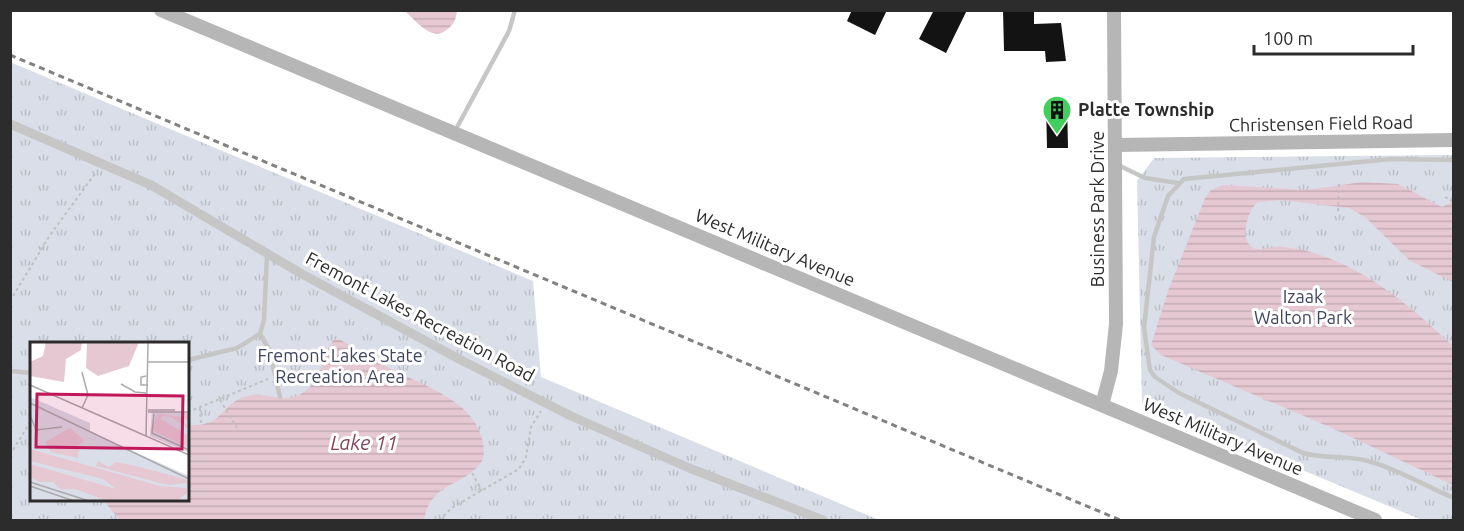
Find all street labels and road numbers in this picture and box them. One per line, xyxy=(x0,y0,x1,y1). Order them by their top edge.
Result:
street label: Christensen Field Road xyxy=(1229,111,1413,135)
street label: Business Park Drive xyxy=(1087,131,1107,287)
street label: West Military Avenue xyxy=(693,204,858,290)
street label: Fremont Lakes Recreation Road xyxy=(303,247,538,385)
street label: West Military Avenue xyxy=(1141,393,1306,479)

